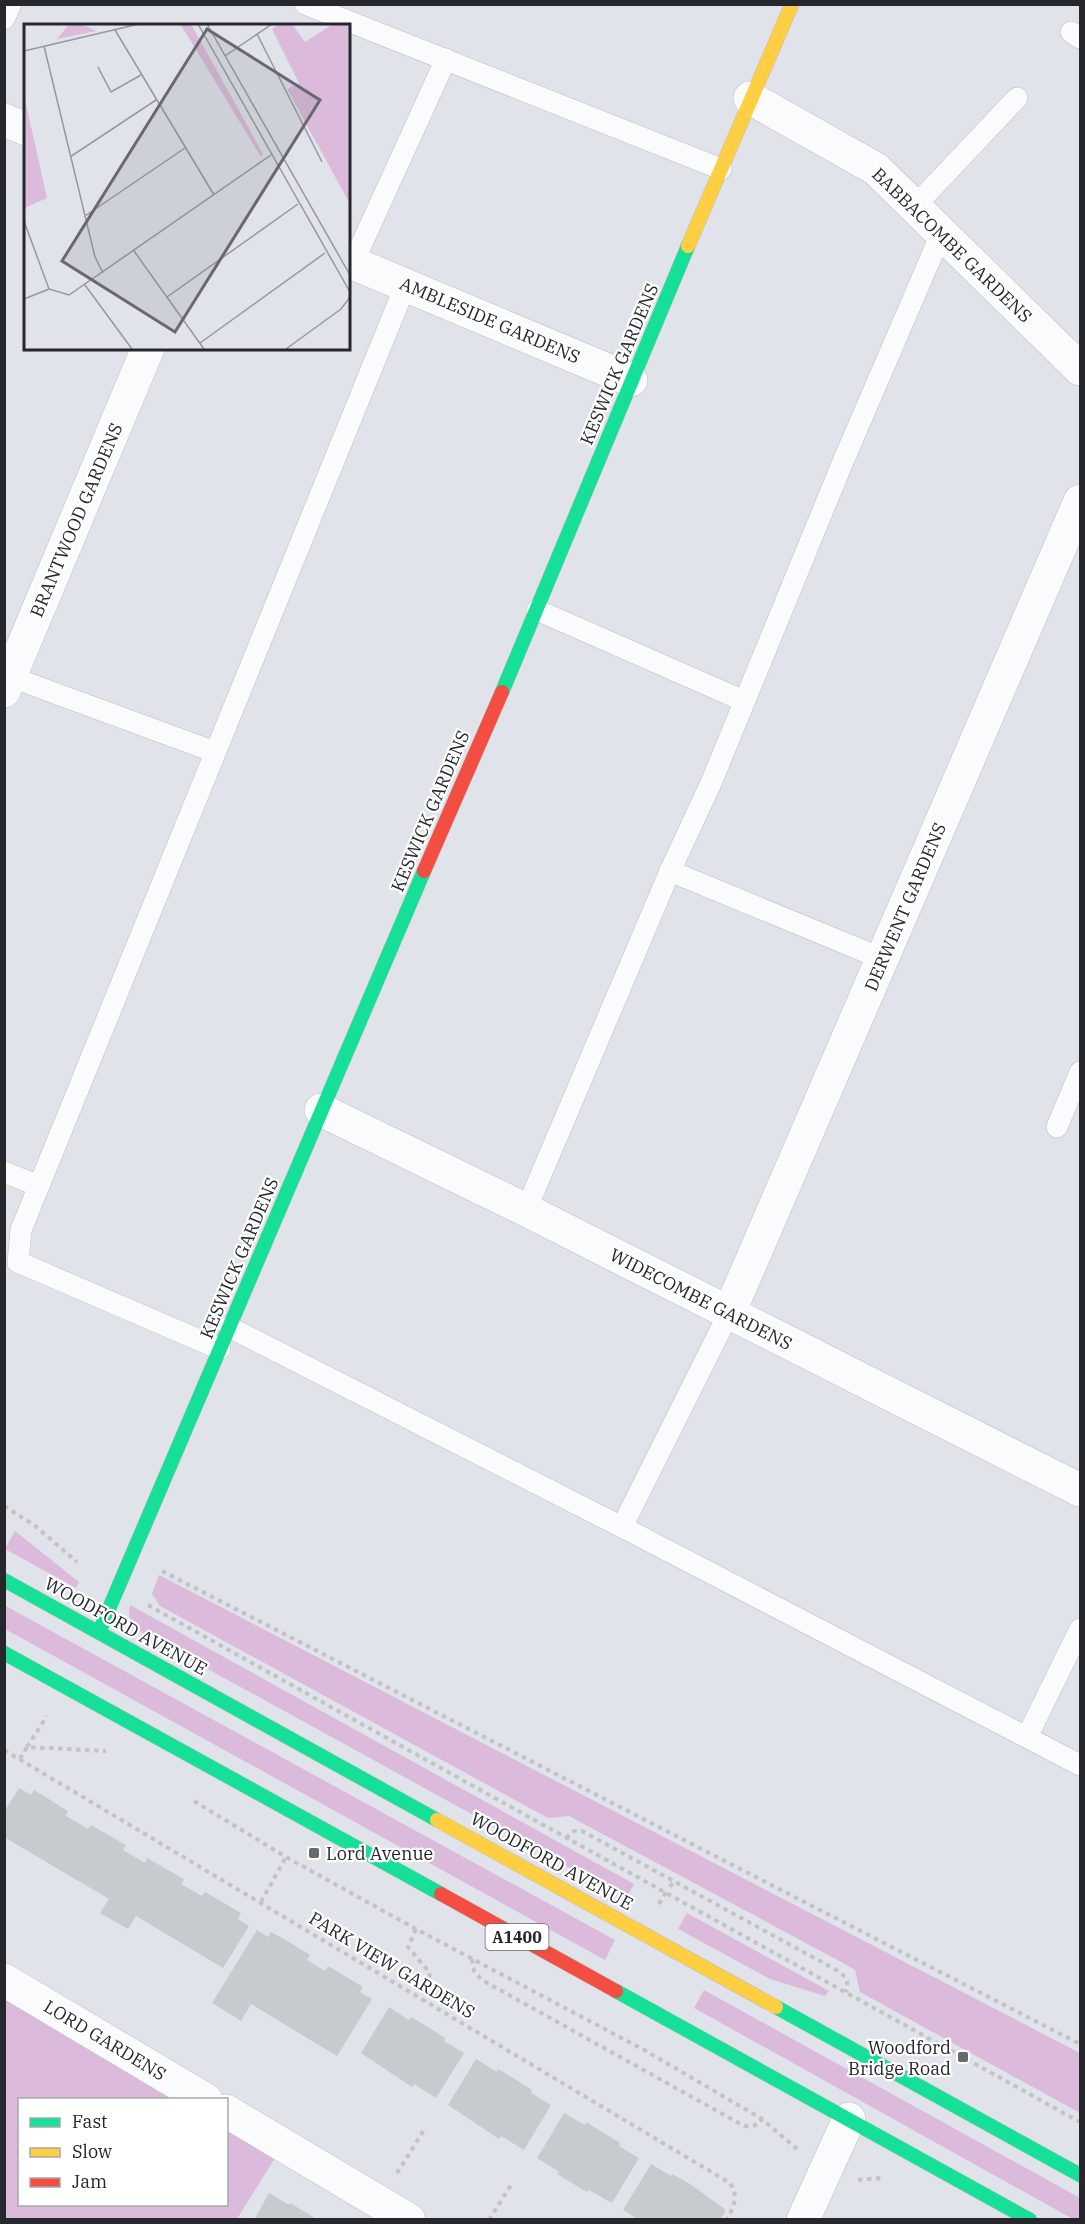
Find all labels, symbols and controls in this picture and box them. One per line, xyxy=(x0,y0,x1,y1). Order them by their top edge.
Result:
inset map xyxy=(24,24,350,350)
street label: BABBACOMBE GARDENS xyxy=(867,163,1037,327)
street label: AMBLESIDE GARDENS xyxy=(396,272,584,368)
street label: KESWICK GARDENS xyxy=(575,280,663,448)
street label: BRANTWOOD GARDENS xyxy=(25,419,127,621)
street label: KESWICK GARDENS xyxy=(386,727,474,895)
street label: DERWENT GARDENS xyxy=(859,819,951,995)
street label: KESWICK GARDENS xyxy=(195,1174,283,1342)
street label: WIDECOMBE GARDENS xyxy=(606,1243,796,1355)
street label: WOODFORD AVENUE xyxy=(41,1572,211,1680)
street label: WOODFORD AVENUE xyxy=(467,1807,637,1915)
place label: Lord Avenue xyxy=(326,1842,433,1865)
marker: Lord Avenue xyxy=(307,1846,321,1860)
street label: PARK VIEW GARDENS xyxy=(305,1906,479,2024)
road number: A1400 xyxy=(486,1924,548,1950)
street label: LORD GARDENS xyxy=(40,1995,170,2085)
place label: Woodford Bridge Road xyxy=(848,2036,951,2080)
marker: Woodford Bridge Road xyxy=(956,2050,970,2064)
legend xyxy=(18,2098,228,2206)
text: Fast xyxy=(72,2110,107,2133)
text: Slow xyxy=(72,2140,112,2163)
text: Jam xyxy=(72,2170,107,2193)

